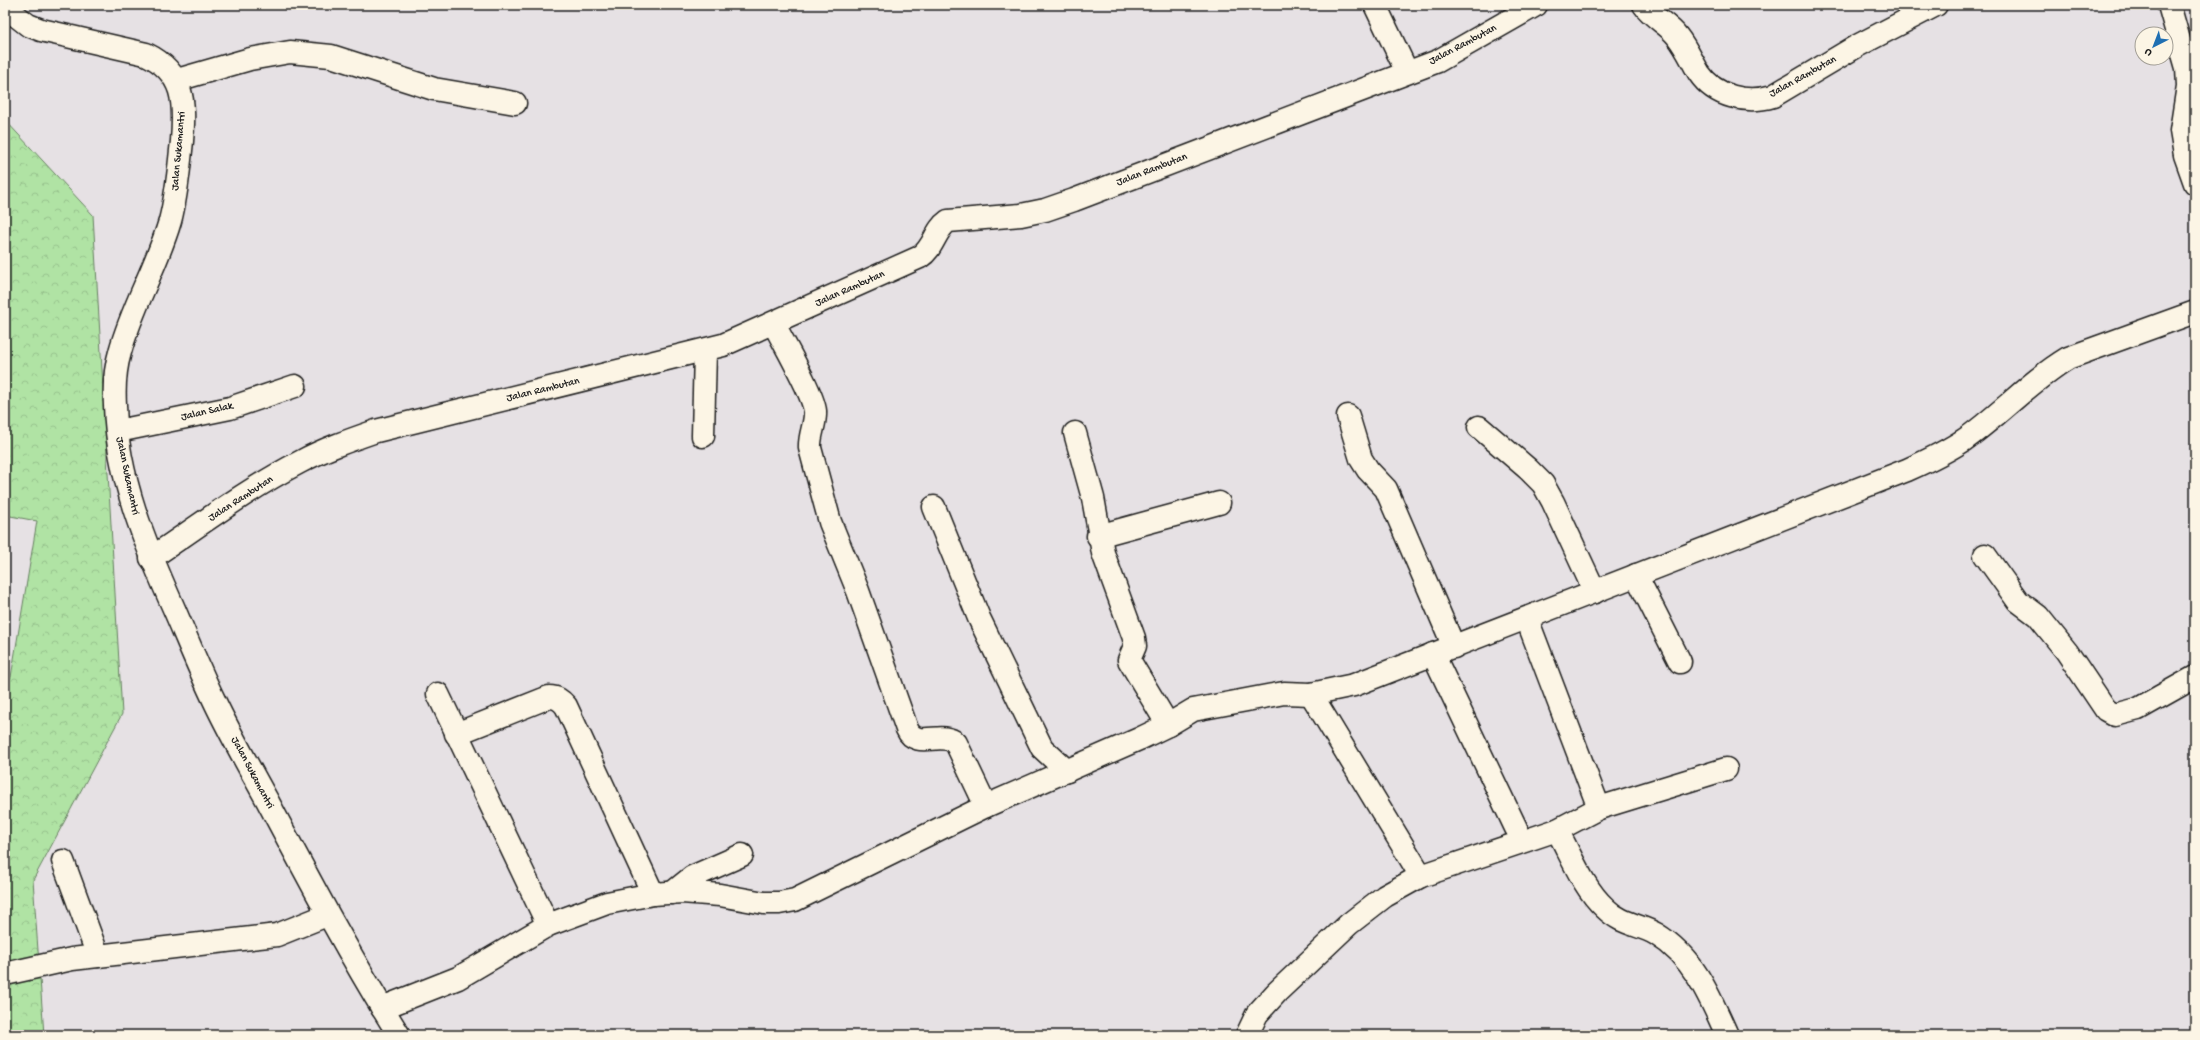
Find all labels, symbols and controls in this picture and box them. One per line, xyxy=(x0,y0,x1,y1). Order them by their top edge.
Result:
street label: Jalan Rambutan xyxy=(1427,22,1500,68)
north arrow xyxy=(2134,26,2174,66)
text: U xyxy=(2142,45,2155,59)
street label: Jalan Rambutan xyxy=(1767,53,1839,100)
street label: Jalan Sukamantri xyxy=(170,111,188,191)
street label: Jalan Rambutan xyxy=(1115,151,1190,189)
street label: Jalan Rambutan xyxy=(813,268,887,310)
street label: Jalan Rambutan xyxy=(505,375,581,405)
street label: Jalan Salak xyxy=(180,400,235,424)
street label: Jalan Sukamantri xyxy=(113,436,141,516)
street label: Jalan Rambutan xyxy=(206,473,276,524)
street label: Jalan Sukamantri xyxy=(228,735,276,811)

